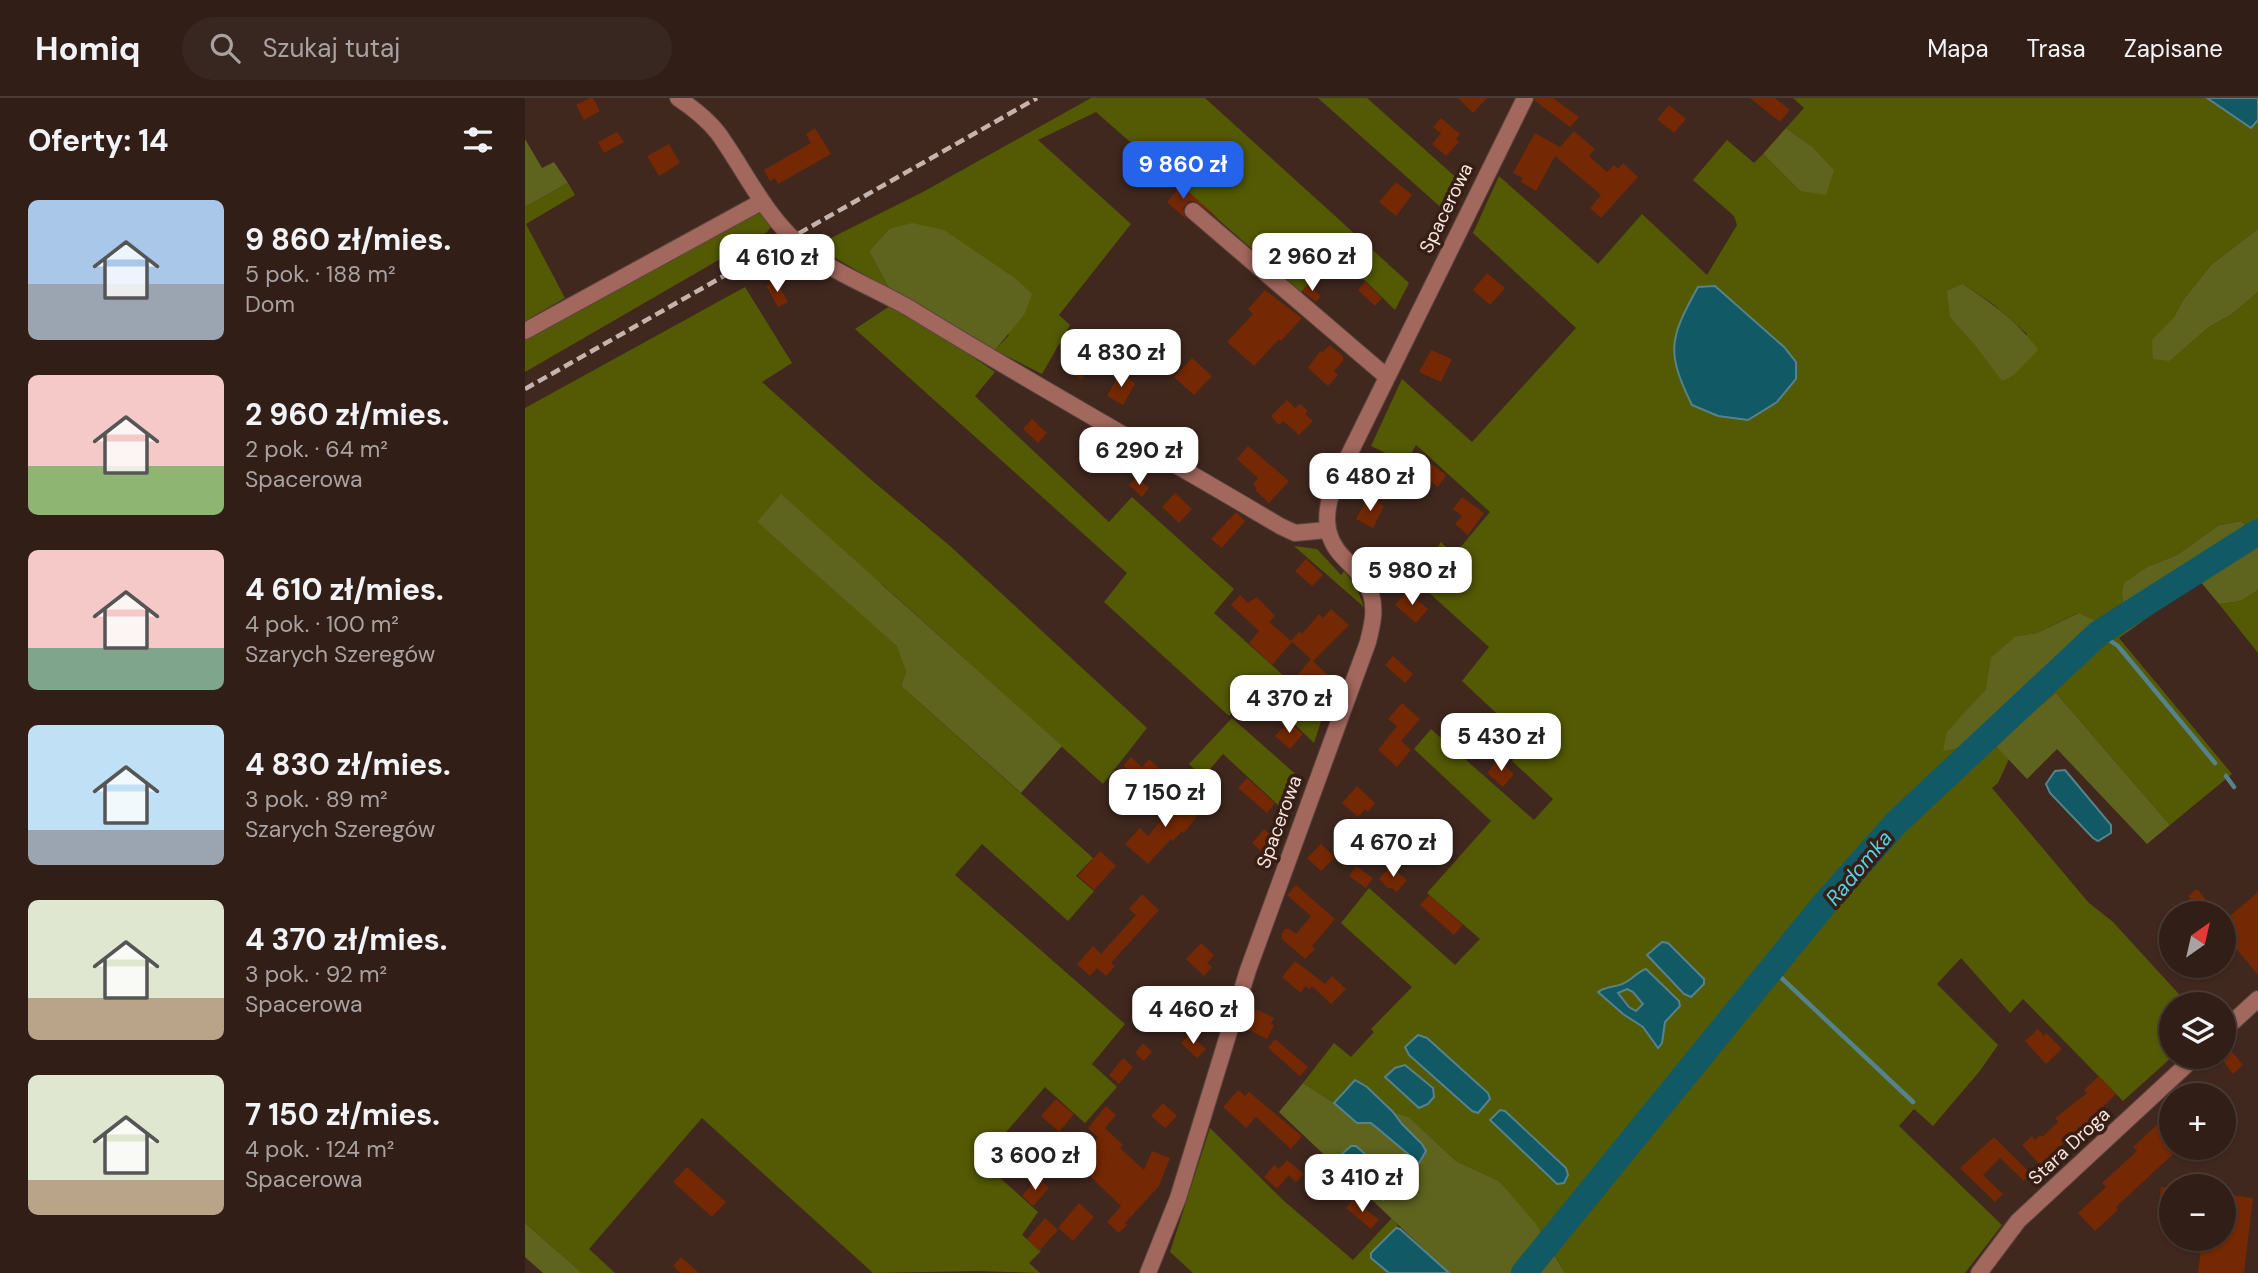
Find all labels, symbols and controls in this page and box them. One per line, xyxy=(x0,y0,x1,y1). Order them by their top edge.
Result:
search box xyxy=(182,17,672,80)
text: Homiq xyxy=(35,27,140,70)
icon: search xyxy=(206,29,244,67)
text: Szukaj tutaj xyxy=(262,31,400,65)
text: Mapa xyxy=(1927,33,1989,64)
text: Trasa xyxy=(2027,33,2086,64)
text: Zapisane xyxy=(2124,33,2223,64)
text: Oferty: 14 xyxy=(28,121,169,160)
icon: filters xyxy=(459,121,497,159)
pin: 9 860 zł xyxy=(1111,141,1255,201)
text: 9 860 zł xyxy=(1139,149,1227,179)
street label: Spacerowa xyxy=(1414,159,1478,257)
text: 9 860 zł/mies. xyxy=(245,220,451,259)
icon: home xyxy=(84,228,168,312)
pin: 4 610 zł xyxy=(705,234,849,294)
pin: 2 960 zł xyxy=(1240,234,1384,293)
text: 2 960 zł xyxy=(1268,241,1356,271)
text: 4 610 zł xyxy=(736,242,818,272)
text: 5 pok. · 188 m² xyxy=(245,259,395,289)
text: Dom xyxy=(245,289,295,319)
pin: 4 830 zł xyxy=(1049,330,1193,389)
text: 4 830 zł xyxy=(1077,337,1165,367)
text: 2 960 zł/mies. xyxy=(245,395,449,434)
icon: home xyxy=(84,403,168,487)
pin: 6 290 zł xyxy=(1067,428,1211,487)
text: 2 pok. · 64 m² xyxy=(245,434,388,464)
text: 6 290 zł xyxy=(1095,435,1183,465)
pin: 6 480 zł xyxy=(1298,454,1442,513)
text: 6 480 zł xyxy=(1325,461,1415,491)
text: Spacerowa xyxy=(245,464,362,494)
pin: 5 980 zł xyxy=(1340,547,1484,607)
text: 5 980 zł xyxy=(1368,555,1456,585)
text: 4 610 zł/mies. xyxy=(245,570,443,609)
icon: home xyxy=(84,578,168,662)
text: 4 pok. · 100 m² xyxy=(245,609,399,639)
text: Szarych Szeregów xyxy=(245,639,435,669)
pin: 4 370 zł xyxy=(1217,676,1361,735)
text: 4 370 zł xyxy=(1246,683,1332,713)
pin: 5 430 zł xyxy=(1429,714,1573,773)
text: 5 430 zł xyxy=(1457,721,1545,751)
text: 4 830 zł/mies. xyxy=(245,745,451,784)
icon: home xyxy=(84,753,168,837)
pin: 7 150 zł xyxy=(1093,770,1237,829)
street label: Spacerowa xyxy=(1251,772,1307,872)
text: 7 150 zł xyxy=(1125,777,1205,807)
text: 3 pok. · 89 m² xyxy=(245,784,388,814)
text: Szarych Szeregów xyxy=(245,814,435,844)
pin: 4 670 zł xyxy=(1321,820,1465,879)
water label: Radomka xyxy=(1819,824,1899,912)
text: 4 670 zł xyxy=(1350,827,1436,857)
north arrow xyxy=(2159,901,2237,978)
map controls xyxy=(2159,901,2236,1251)
text: 4 370 zł/mies. xyxy=(245,920,447,959)
icon: home xyxy=(84,928,168,1012)
text: 3 pok. · 92 m² xyxy=(245,959,387,989)
pin: 4 460 zł xyxy=(1121,986,1265,1046)
text: Spacerowa xyxy=(245,989,362,1019)
button: layers xyxy=(2159,992,2236,1069)
text: 4 460 zł xyxy=(1148,994,1238,1024)
button: + xyxy=(2159,1083,2236,1160)
text: 7 150 zł/mies. xyxy=(245,1095,440,1134)
street label: Stara Droga xyxy=(2023,1102,2115,1190)
icon: home xyxy=(84,1103,168,1187)
pin: 3 600 zł xyxy=(963,1132,1107,1192)
text: 4 pok. · 124 m² xyxy=(245,1134,394,1164)
text: 3 600 zł xyxy=(990,1140,1080,1170)
pin: 3 410 zł xyxy=(1290,1154,1434,1214)
text: 3 410 zł xyxy=(1321,1162,1403,1192)
text: Spacerowa xyxy=(245,1164,362,1194)
button: − xyxy=(2159,1174,2236,1251)

